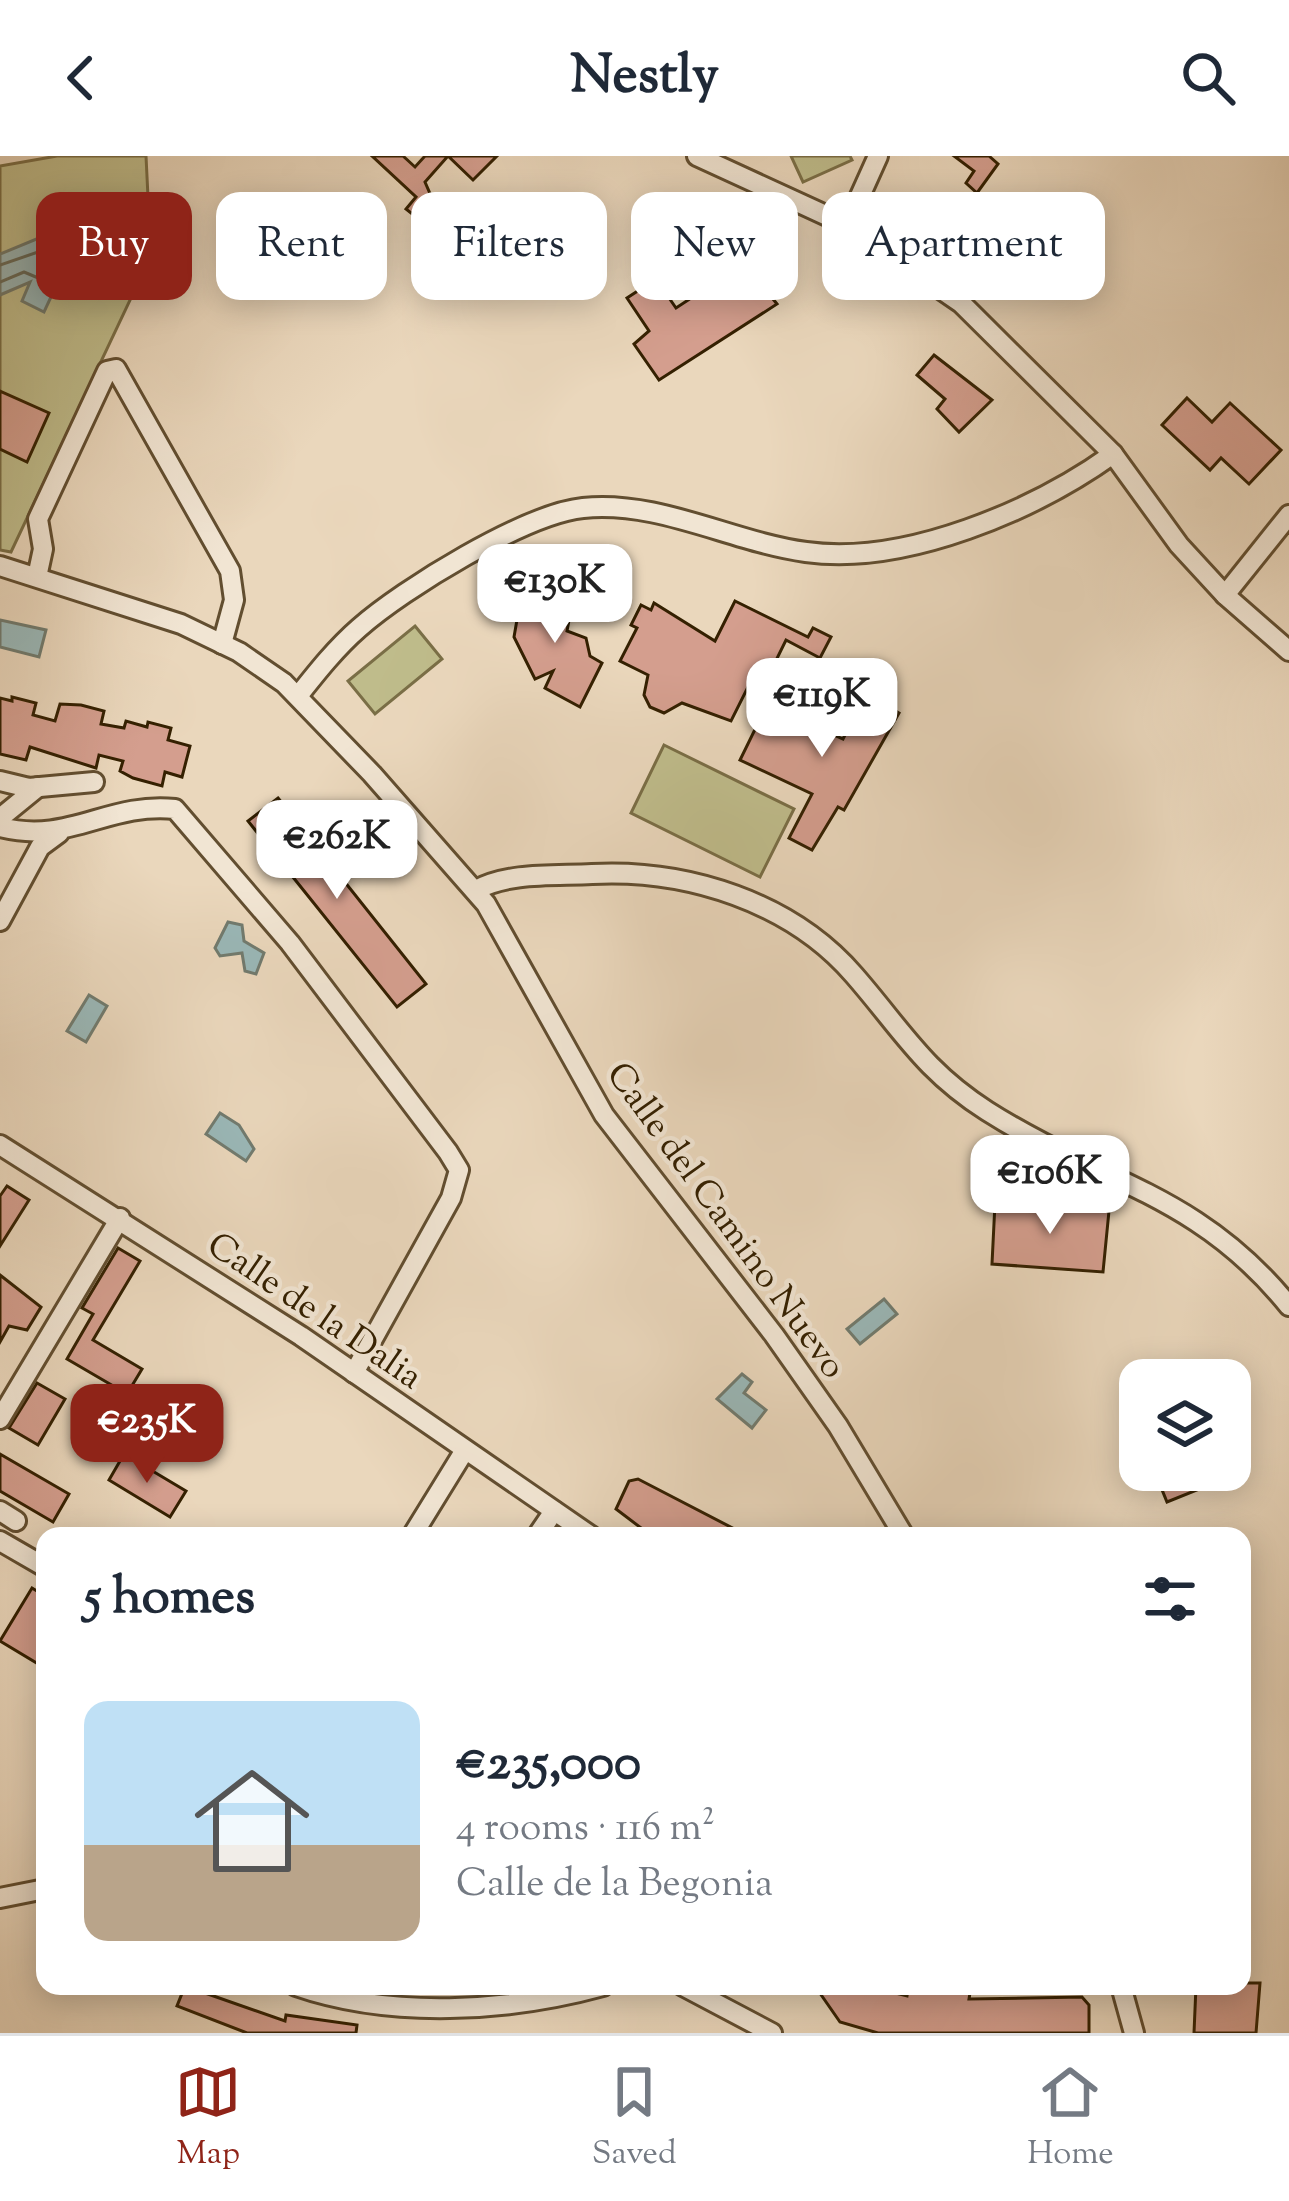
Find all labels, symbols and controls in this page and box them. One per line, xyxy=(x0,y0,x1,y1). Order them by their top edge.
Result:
text: Nestly xyxy=(570,39,719,117)
icon: back xyxy=(48,45,114,111)
icon: search xyxy=(1175,45,1241,111)
chip: Buy xyxy=(36,192,192,300)
chip: Rent xyxy=(216,192,387,300)
chip: Filters xyxy=(411,192,607,300)
chip: New xyxy=(631,192,798,300)
chip: Apartment xyxy=(822,192,1105,300)
pin: €130K xyxy=(471,544,639,646)
text: €130K xyxy=(504,555,606,611)
pin: €119K xyxy=(738,658,906,760)
text: €119K xyxy=(773,669,871,725)
pin: €262K xyxy=(253,800,421,902)
text: €262K xyxy=(283,811,391,867)
street label: Calle del Camino Nuevo xyxy=(592,1052,857,1390)
pin: €106K xyxy=(966,1135,1134,1237)
text: €106K xyxy=(997,1146,1103,1202)
street label: Calle de la Dalia xyxy=(196,1221,432,1404)
map controls xyxy=(1119,1359,1251,1491)
button: layers xyxy=(1119,1359,1251,1491)
pin: €235K xyxy=(63,1384,231,1486)
text: €235K xyxy=(97,1395,197,1451)
text: 5 homes xyxy=(84,1563,255,1636)
icon: filters xyxy=(1137,1566,1203,1632)
text: €235,000 xyxy=(456,1729,641,1802)
icon: home xyxy=(180,1749,324,1893)
text: 4 rooms · 116 m² xyxy=(456,1802,715,1858)
text: Calle de la Begonia xyxy=(456,1858,773,1914)
tab: Map xyxy=(175,2059,241,2179)
tab: Saved xyxy=(592,2059,677,2179)
tab: Home xyxy=(1027,2059,1114,2179)

